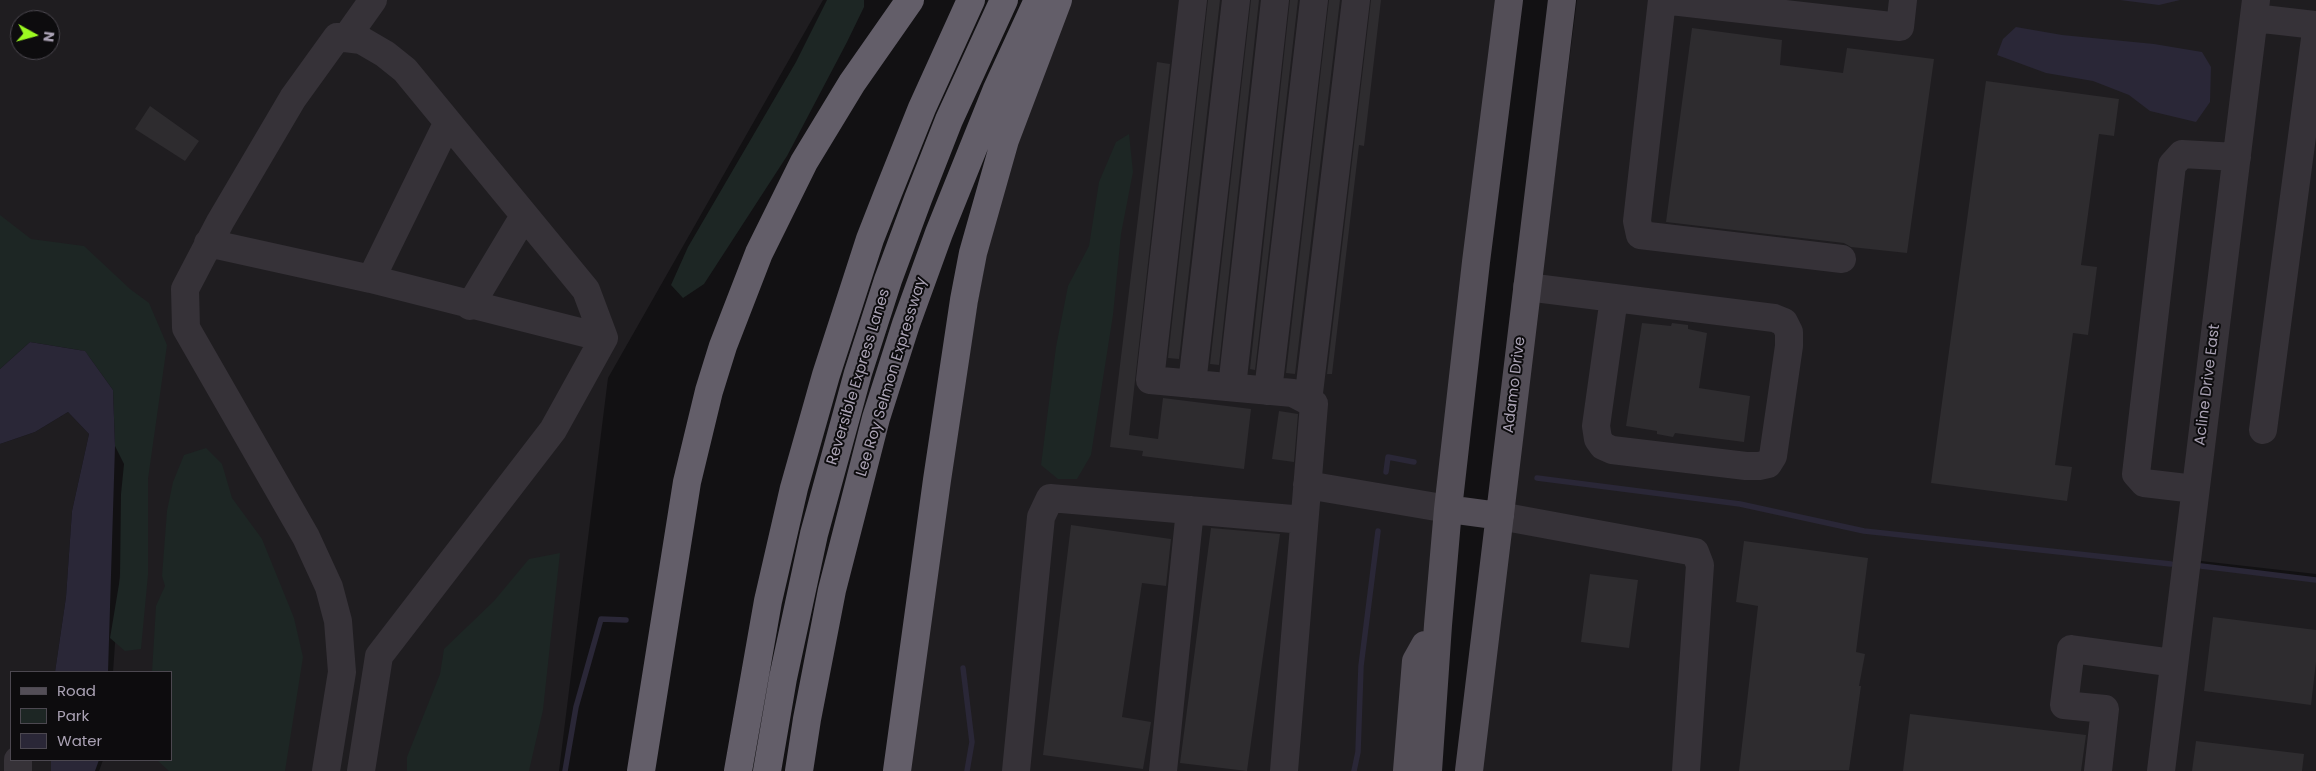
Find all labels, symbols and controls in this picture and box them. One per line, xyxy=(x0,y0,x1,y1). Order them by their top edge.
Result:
north arrow xyxy=(10,10,60,60)
text: N xyxy=(38,30,59,43)
street label: Lee Roy Selmon Expressway xyxy=(853,275,931,479)
street label: Reversible Express Lanes xyxy=(824,287,894,467)
street label: Acline Drive East xyxy=(2192,323,2224,447)
street label: Adamo Drive xyxy=(1500,336,1530,434)
legend xyxy=(10,671,172,761)
text: Road xyxy=(57,680,96,701)
text: Park xyxy=(57,705,89,726)
text: Water xyxy=(57,730,102,751)

